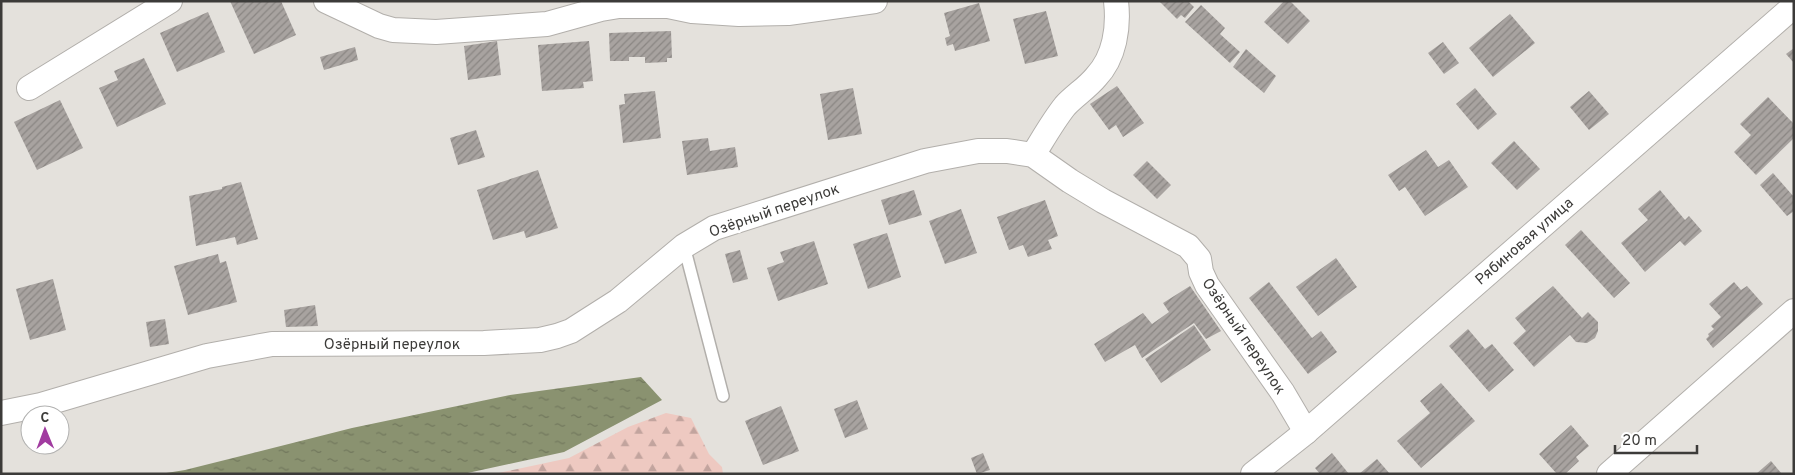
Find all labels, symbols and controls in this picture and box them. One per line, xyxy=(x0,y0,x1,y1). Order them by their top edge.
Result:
street label: Озёрный переулок xyxy=(707,180,842,243)
street label: Рябиновая улица xyxy=(1472,194,1578,290)
street label: Озёрный переулок xyxy=(1197,275,1289,399)
street label: Озёрный переулок xyxy=(324,336,460,355)
north arrow xyxy=(20,405,70,455)
text: С xyxy=(40,410,49,427)
scale bar xyxy=(1615,422,1698,454)
text: 20 m xyxy=(1622,432,1657,451)

